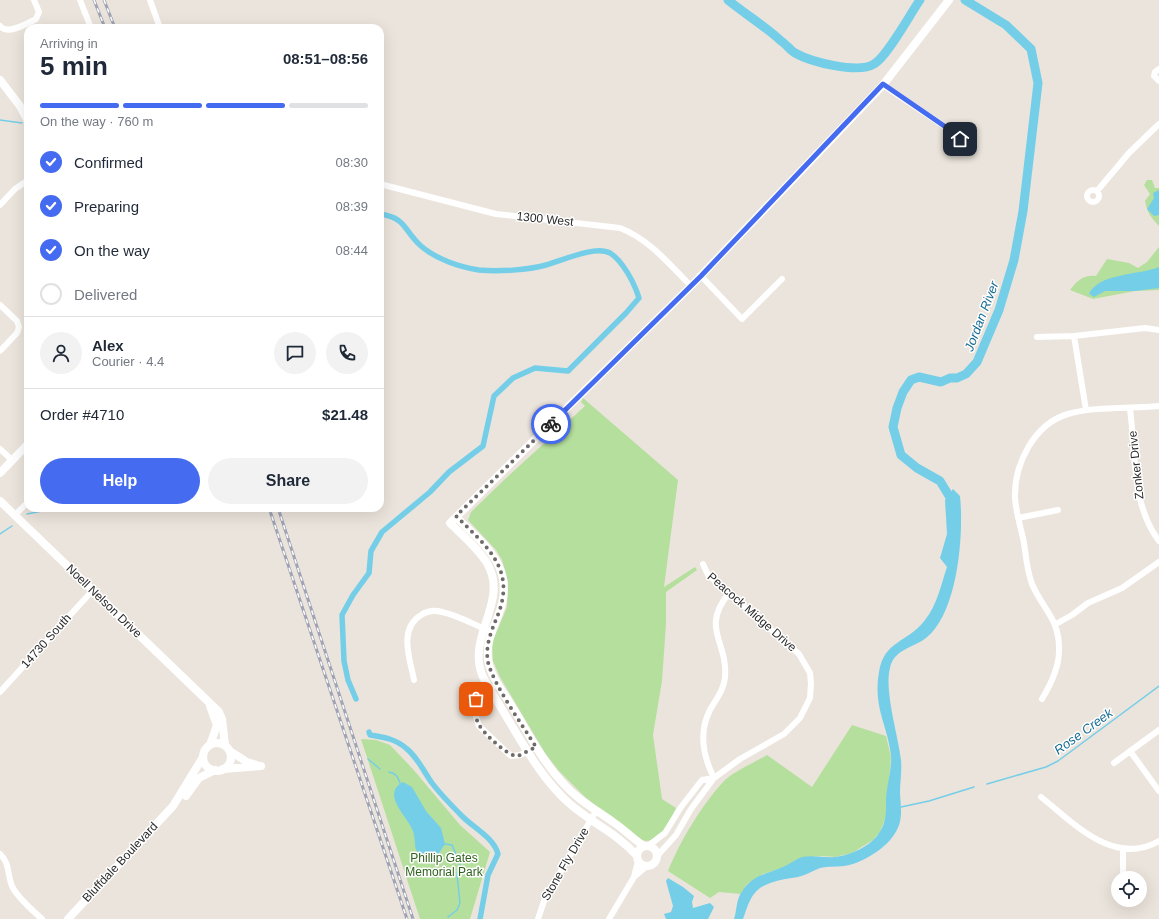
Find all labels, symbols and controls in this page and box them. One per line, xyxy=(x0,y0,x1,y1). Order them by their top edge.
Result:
text: Arriving in xyxy=(40,36,98,51)
text: 08:51–08:56 xyxy=(283,50,368,67)
text: 5 min xyxy=(40,51,108,81)
text: On the way · 760 m xyxy=(40,114,153,129)
pin xyxy=(943,122,977,156)
icon: home xyxy=(949,128,971,150)
icon: check xyxy=(40,151,62,173)
text: Confirmed xyxy=(74,154,143,171)
text: 08:30 xyxy=(335,155,368,170)
icon: check xyxy=(40,195,62,217)
text: Preparing xyxy=(74,198,139,215)
text: 08:39 xyxy=(335,199,368,214)
street label: 1300 West xyxy=(516,209,575,229)
icon: check xyxy=(40,239,62,261)
text: On the way xyxy=(74,242,150,259)
text: 08:44 xyxy=(335,243,368,258)
water label: Jordan River xyxy=(961,278,1002,354)
text: Delivered xyxy=(74,286,137,303)
button: person xyxy=(40,332,82,374)
button: chat xyxy=(274,332,316,374)
button: phone xyxy=(326,332,368,374)
text: Alex xyxy=(92,337,124,354)
text: Courier · 4.4 xyxy=(92,354,164,369)
courier xyxy=(531,404,571,444)
text: Order #4710 xyxy=(40,406,124,423)
text: $21.48 xyxy=(322,406,368,423)
icon: bike xyxy=(540,413,562,435)
street label: Zonker Drive xyxy=(1125,430,1147,500)
button: Help xyxy=(40,458,200,504)
button: Share xyxy=(208,458,368,504)
street label: Noell Nelson Drive xyxy=(63,561,145,641)
street label: Peacock Midge Drive xyxy=(705,570,800,655)
street label: 14730 South xyxy=(18,611,74,671)
pin xyxy=(459,682,493,716)
icon: bag xyxy=(465,688,487,710)
water label: Rose Creek xyxy=(1051,704,1117,758)
street label: Bluffdale Boulevard xyxy=(79,819,161,905)
street label: Stone Fly Drive xyxy=(538,825,592,903)
park label: Phillip Gates Memorial Park xyxy=(405,851,484,879)
map controls xyxy=(1111,871,1147,907)
button: locate xyxy=(1111,871,1147,907)

